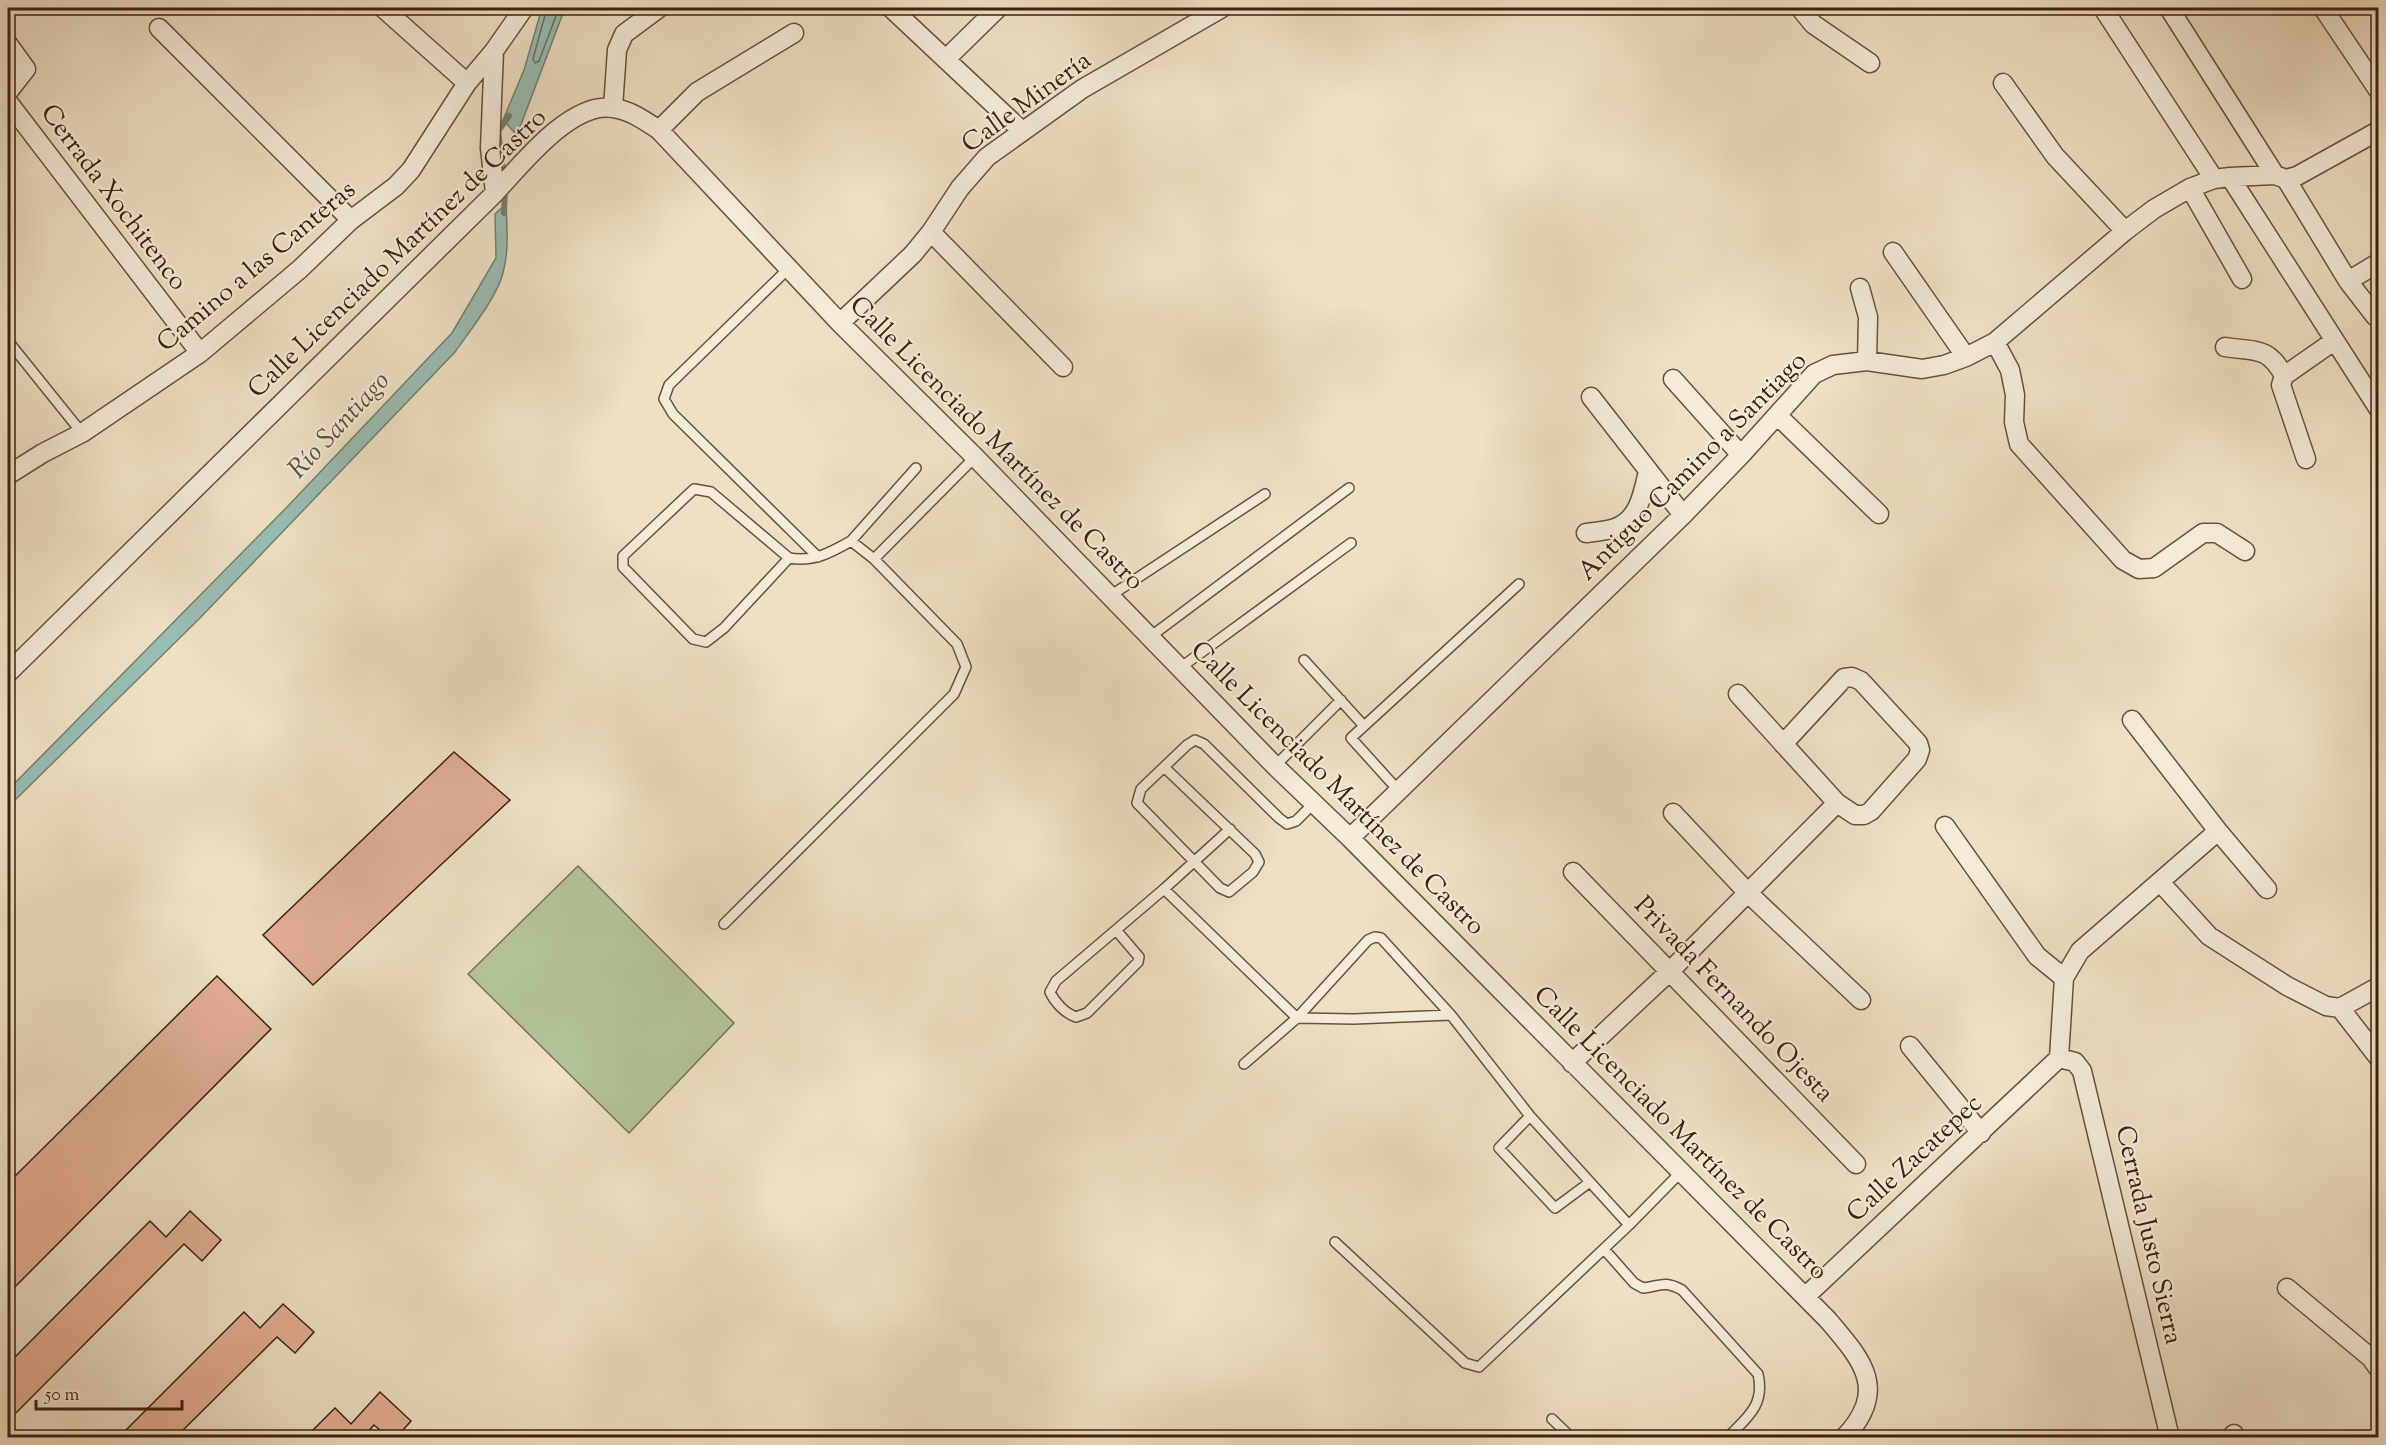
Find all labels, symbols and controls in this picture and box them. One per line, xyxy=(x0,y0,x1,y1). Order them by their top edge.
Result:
street label: Calle Minería xyxy=(955,43,1099,163)
street label: Cerrada Xochitenco xyxy=(31,97,195,299)
street label: Calle Licenciado Martínez de Castro xyxy=(240,101,556,407)
street label: Camino a las Canteras xyxy=(150,173,364,361)
street label: Calle Licenciado Martínez de Castro xyxy=(840,288,1152,600)
street label: Antiguo Camino a Santiago xyxy=(1570,344,1816,590)
water label: Río Santiago xyxy=(280,364,400,488)
street label: Calle Licenciado Martínez de Castro xyxy=(1181,633,1493,945)
street label: Privada Fernando Ojesta xyxy=(1625,889,1841,1111)
street label: Calle Licenciado Martínez de Castro xyxy=(1524,978,1836,1290)
street label: Calle Zacatepec xyxy=(1839,1086,1991,1232)
street label: Cerrada Justo Sierra xyxy=(2105,1122,2191,1348)
scale bar xyxy=(36,1373,182,1411)
text: 50 m xyxy=(44,1383,80,1409)

